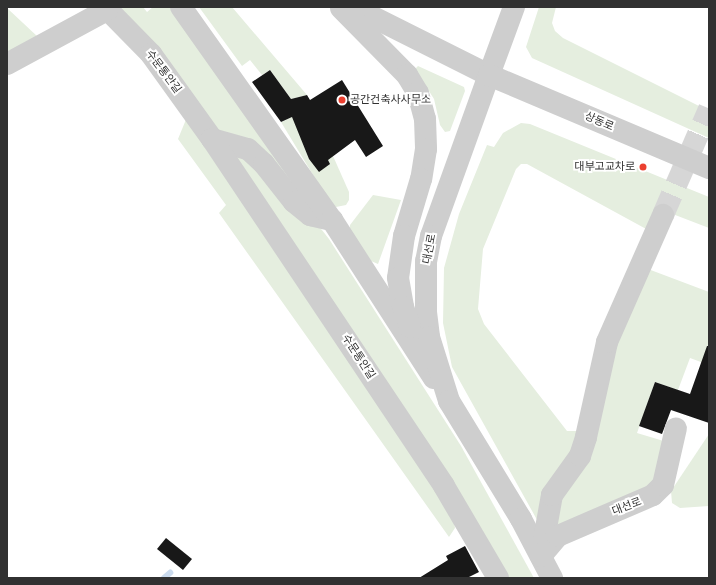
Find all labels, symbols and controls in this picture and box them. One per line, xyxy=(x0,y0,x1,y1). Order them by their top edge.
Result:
street label: 수문통안길 xyxy=(143,48,183,96)
place label: 공간건축사사무소 xyxy=(350,93,431,107)
marker: 공간건축사사무소 xyxy=(337,95,347,105)
street label: 상동로 xyxy=(582,110,616,134)
place label: 대부고교차로 xyxy=(574,160,635,174)
marker: 대부고교차로 xyxy=(638,162,648,172)
street label: 대선로 xyxy=(421,233,439,265)
street label: 수문통안길 xyxy=(339,332,377,382)
street label: 대선로 xyxy=(610,495,644,519)

